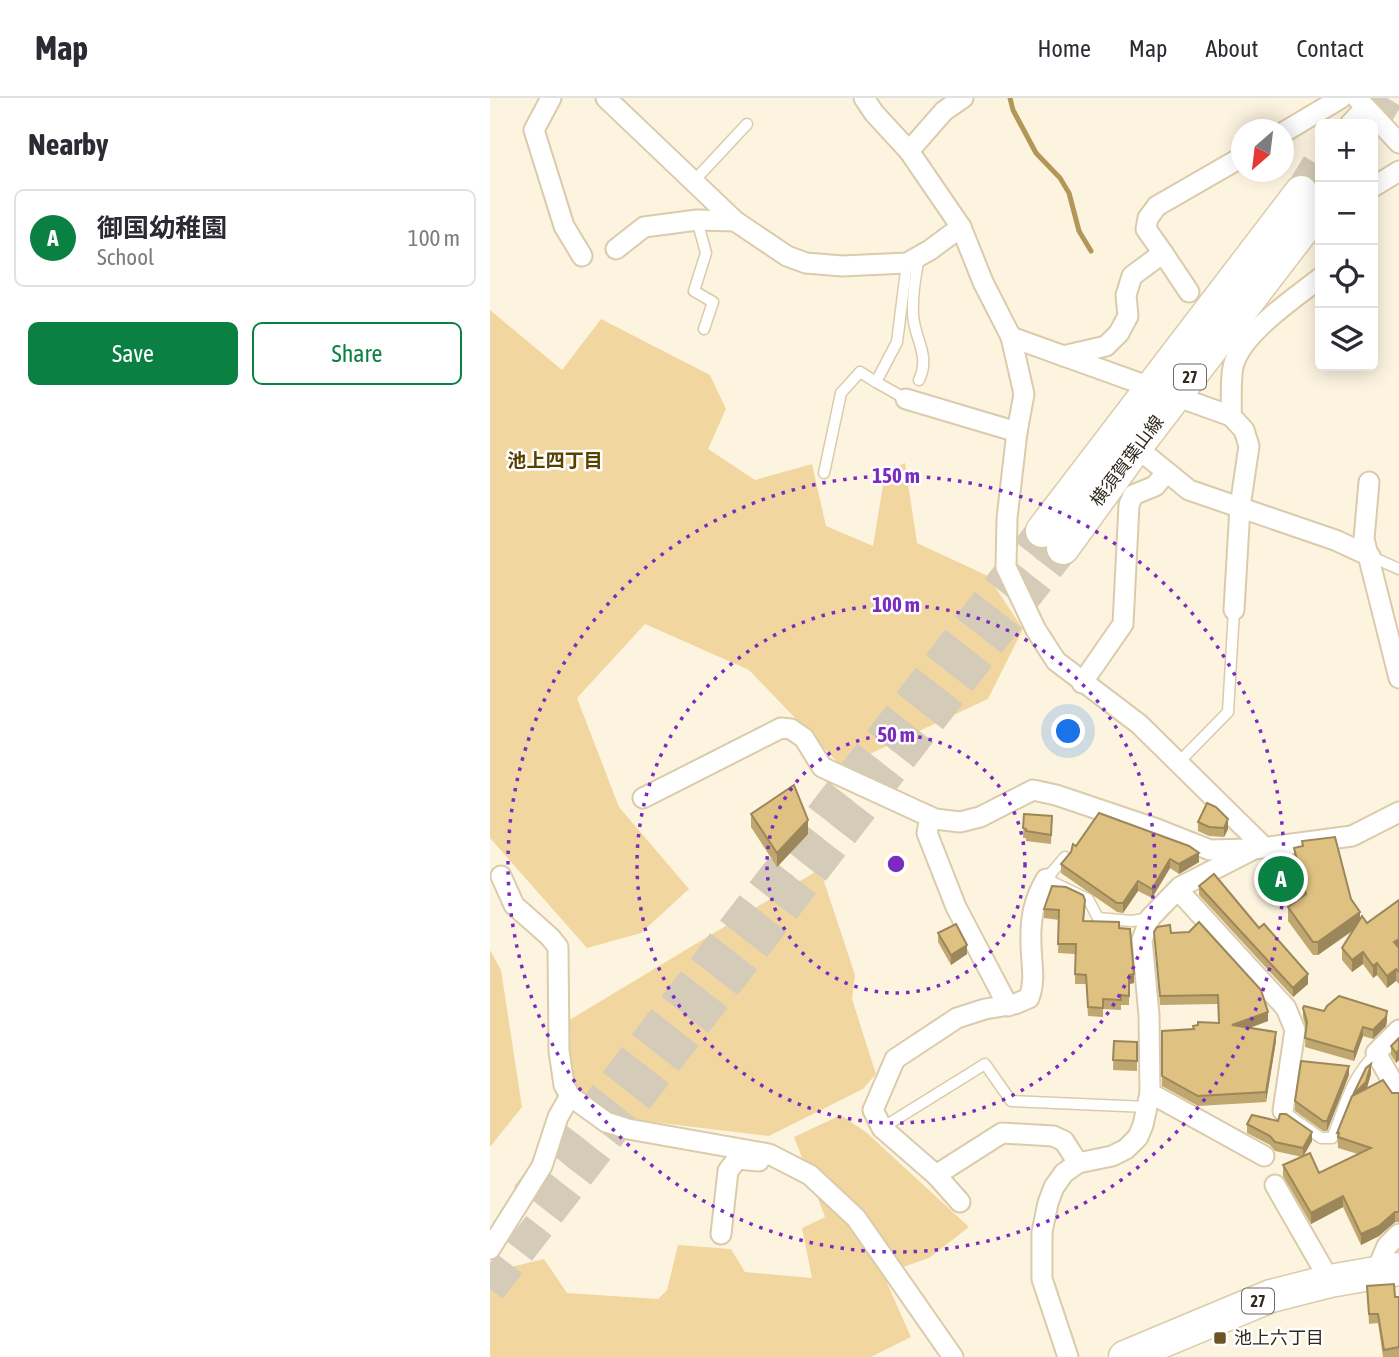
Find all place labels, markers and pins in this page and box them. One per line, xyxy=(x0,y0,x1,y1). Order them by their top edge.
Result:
centre of rings xyxy=(884,852,908,876)
pin: A xyxy=(1258,853,1304,905)
place label: 池上六丁目 xyxy=(1234,1327,1324,1348)
marker: 池上六丁目 xyxy=(1212,1330,1228,1346)

